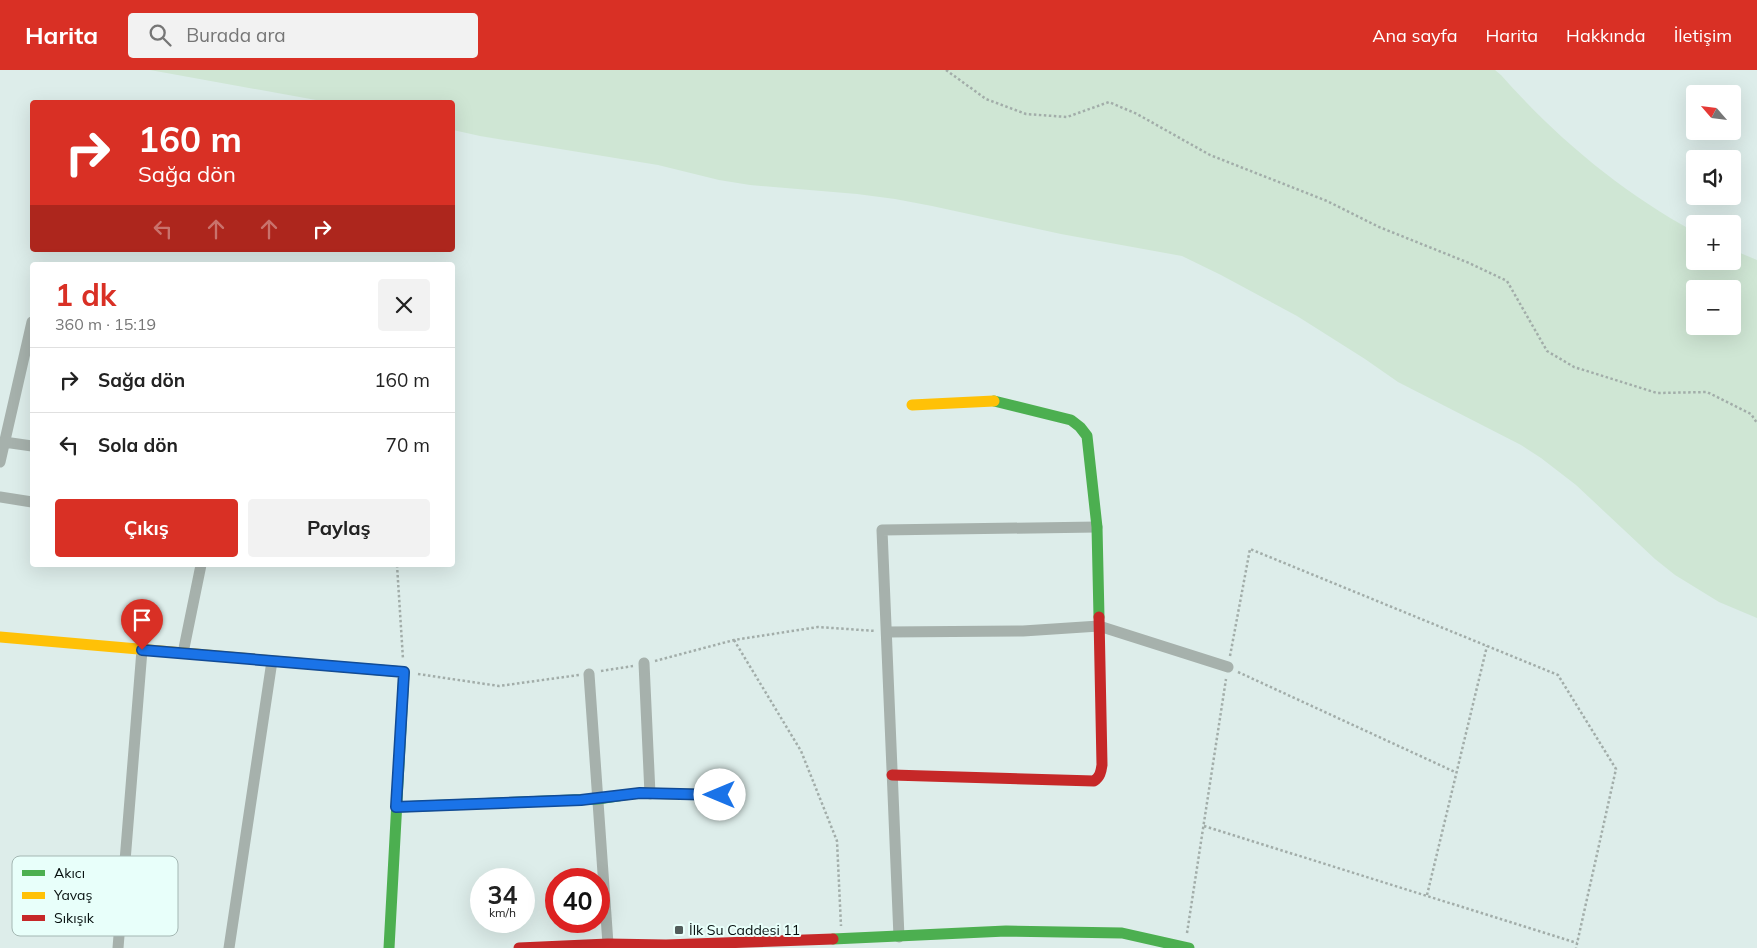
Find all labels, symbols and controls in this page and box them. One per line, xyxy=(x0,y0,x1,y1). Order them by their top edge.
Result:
search box xyxy=(128,13,478,58)
text: Harita xyxy=(25,20,98,50)
icon: search xyxy=(146,21,174,49)
text: Burada ara xyxy=(186,23,286,47)
text: Ana sayfa xyxy=(1372,24,1458,47)
text: Harita xyxy=(1486,24,1538,47)
text: Hakkında xyxy=(1566,24,1646,47)
text: İletişim xyxy=(1674,24,1732,47)
north arrow xyxy=(1686,85,1741,140)
map controls xyxy=(1686,85,1741,335)
text: 160 m xyxy=(138,117,242,161)
icon: right xyxy=(55,120,120,185)
button: sound xyxy=(1686,150,1741,205)
text: Sağa dön xyxy=(138,160,236,188)
icon: left xyxy=(149,215,177,243)
icon: ahead xyxy=(202,215,230,243)
icon: ahead xyxy=(255,215,283,243)
icon: right xyxy=(308,215,336,243)
button: + xyxy=(1686,215,1741,270)
text: 1 dk xyxy=(55,276,116,314)
button: close xyxy=(378,279,430,331)
button: − xyxy=(1686,280,1741,335)
text: 360 m · 15:19 xyxy=(55,314,156,334)
icon: right xyxy=(55,366,83,394)
text: Sağa dön xyxy=(98,368,185,392)
text: 160 m xyxy=(374,368,430,392)
icon: left xyxy=(55,431,83,459)
text: Sola dön xyxy=(98,433,178,457)
text: 70 m xyxy=(386,433,430,457)
button: Çıkış xyxy=(55,499,238,557)
button: Paylaş xyxy=(248,499,430,557)
pin xyxy=(121,599,163,650)
icon: arrive xyxy=(128,606,156,634)
position arrow xyxy=(693,768,745,820)
legend xyxy=(12,856,178,936)
text: Akıcı xyxy=(54,864,85,882)
speed limit sign: 40 xyxy=(545,868,610,933)
text: 34 xyxy=(487,879,518,910)
text: Yavaş xyxy=(53,886,92,904)
text: km/h xyxy=(489,905,516,920)
text: Sıkışık xyxy=(54,909,95,927)
place label: İlk Su Caddesi 11 xyxy=(689,921,800,939)
marker: İlk Su Caddesi 11 xyxy=(673,924,685,936)

